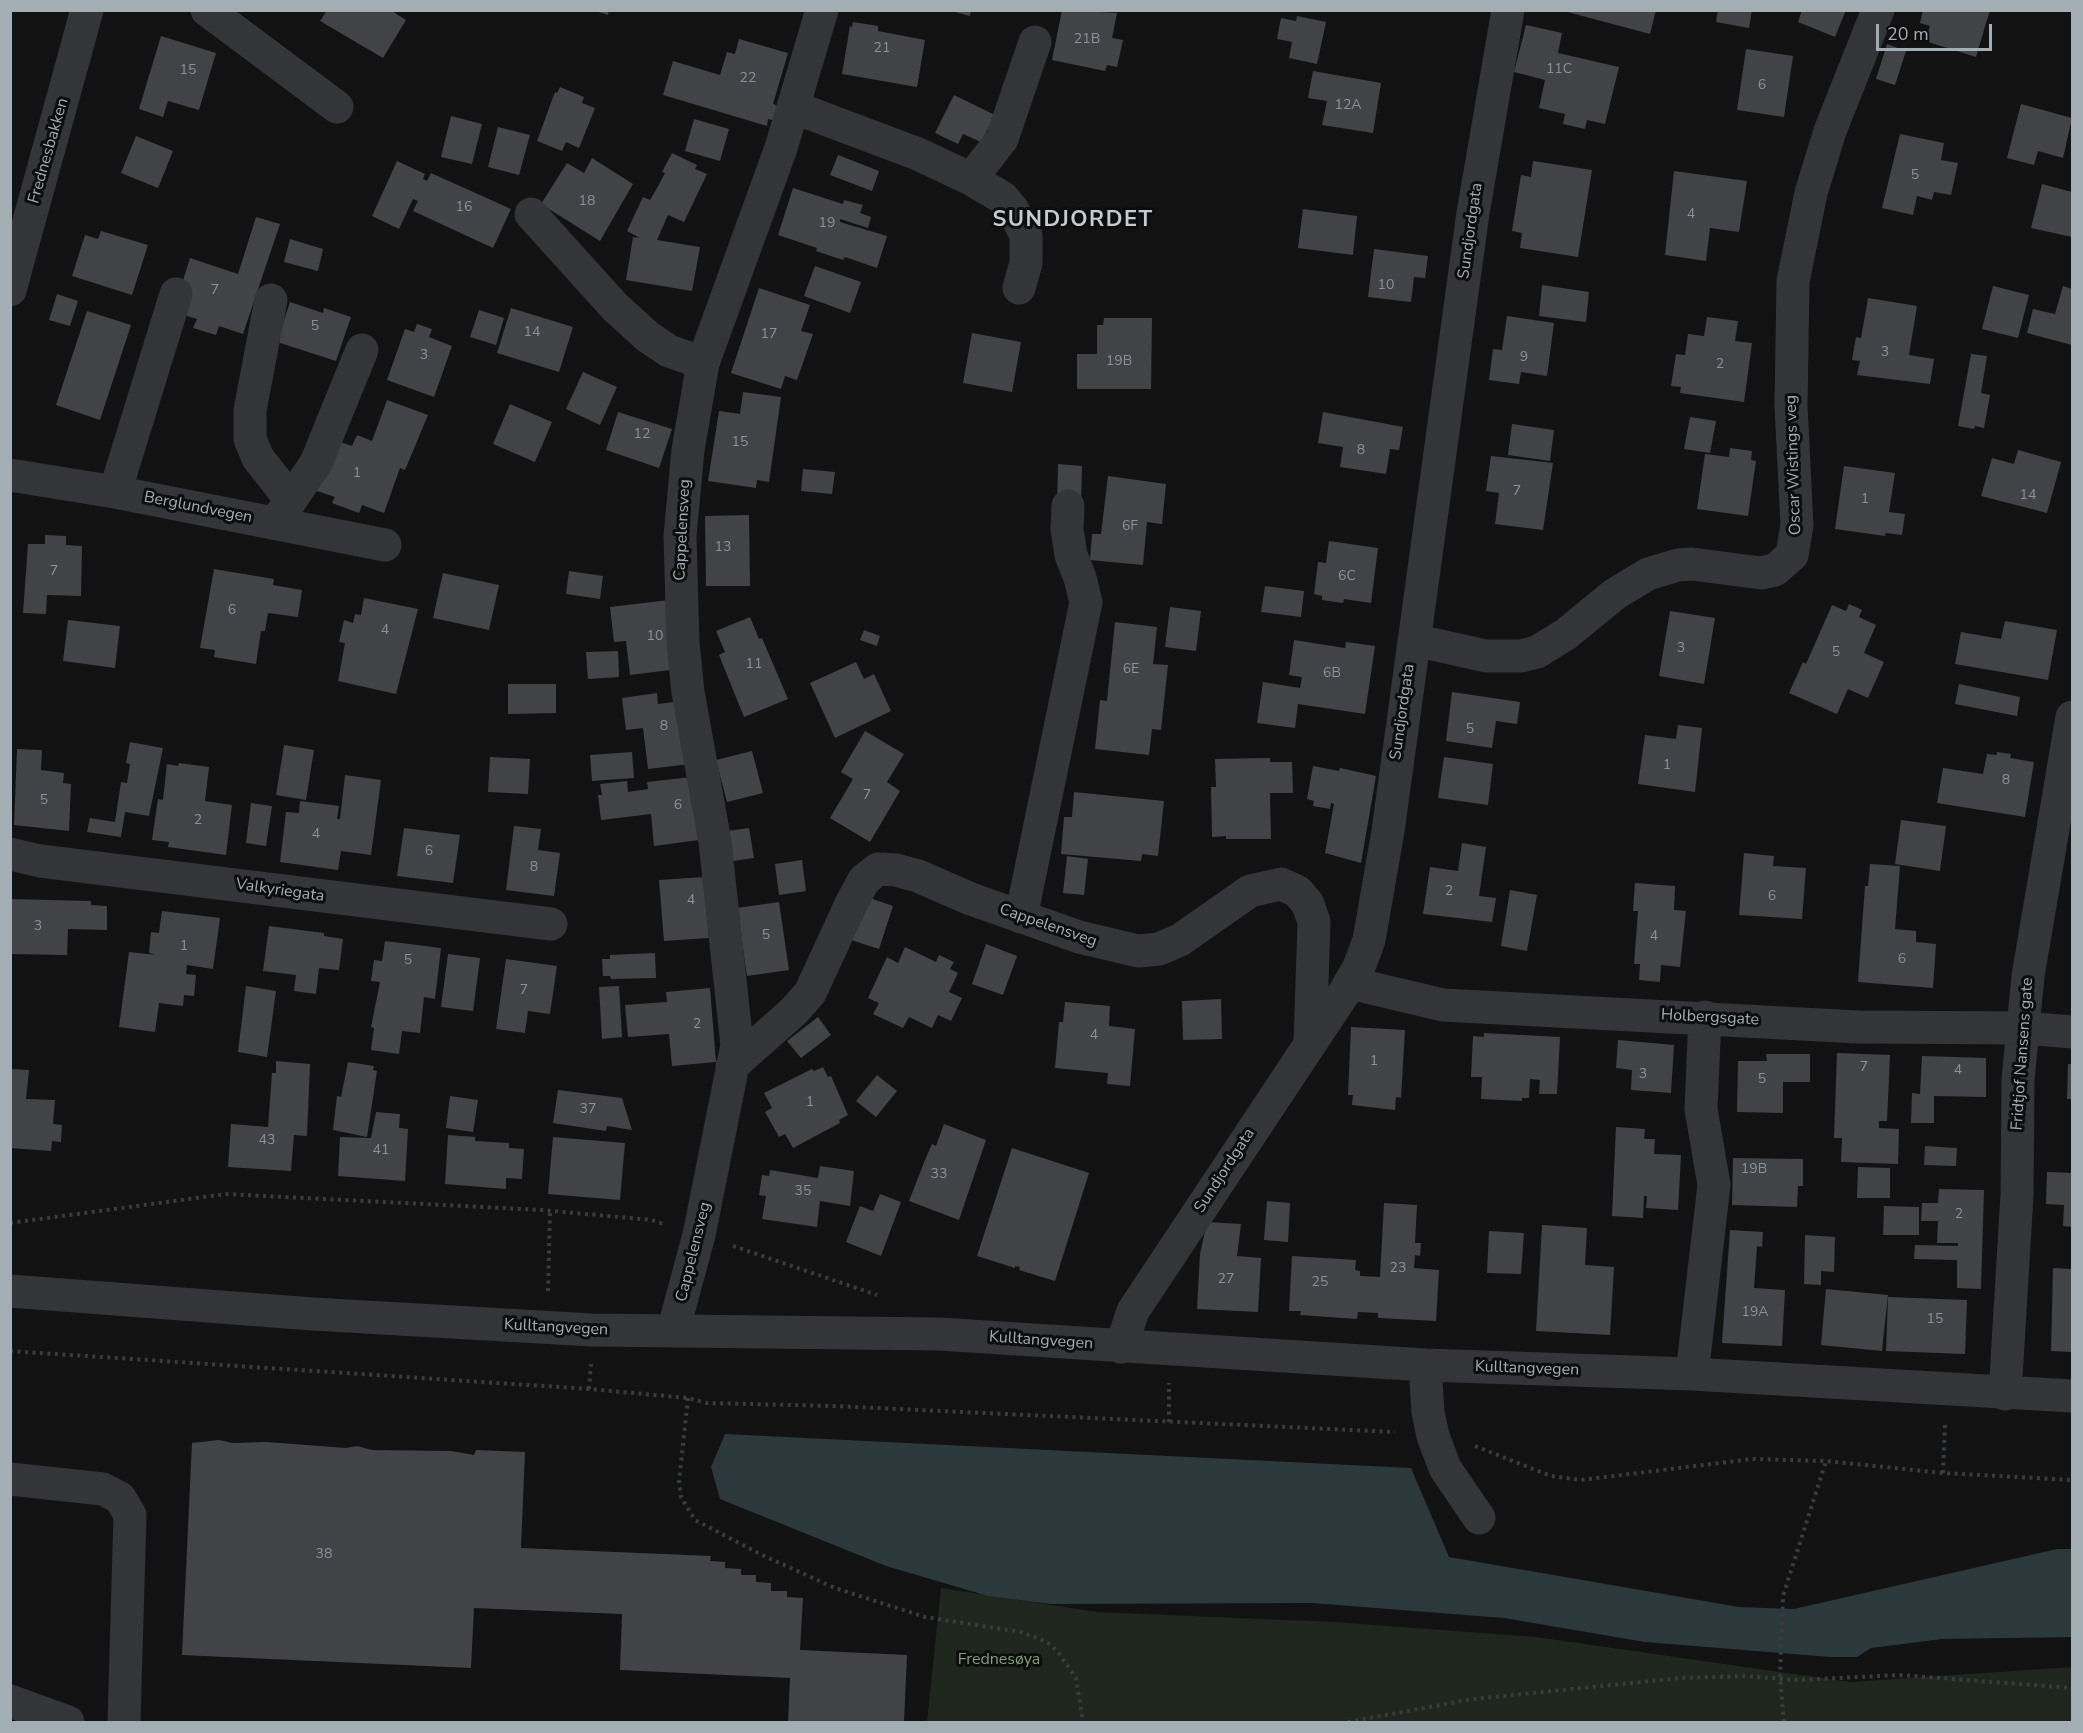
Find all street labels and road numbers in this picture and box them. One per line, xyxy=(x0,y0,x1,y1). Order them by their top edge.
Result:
street label: Frednesbakken xyxy=(25,96,73,206)
street label: Sundjordgata xyxy=(1455,182,1487,280)
street label: Oscar Wistings veg xyxy=(1782,395,1806,535)
street label: Cappelensveg xyxy=(671,479,695,581)
street label: Berglundvegen xyxy=(142,488,254,528)
street label: Sundjordgata xyxy=(1387,663,1419,761)
street label: Valkyriegata xyxy=(235,875,325,907)
street label: Cappelensveg xyxy=(997,900,1099,952)
street label: Fridtjof Nansens gate xyxy=(2008,977,2038,1131)
street label: Holbergsgate xyxy=(1660,1006,1760,1030)
street label: Sundjordgata xyxy=(1191,1125,1259,1217)
street label: Cappelensveg xyxy=(672,1200,716,1304)
street label: Kulltangvegen xyxy=(503,1316,609,1340)
street label: Kulltangvegen xyxy=(988,1328,1094,1354)
street label: Kulltangvegen xyxy=(1475,1358,1579,1380)

